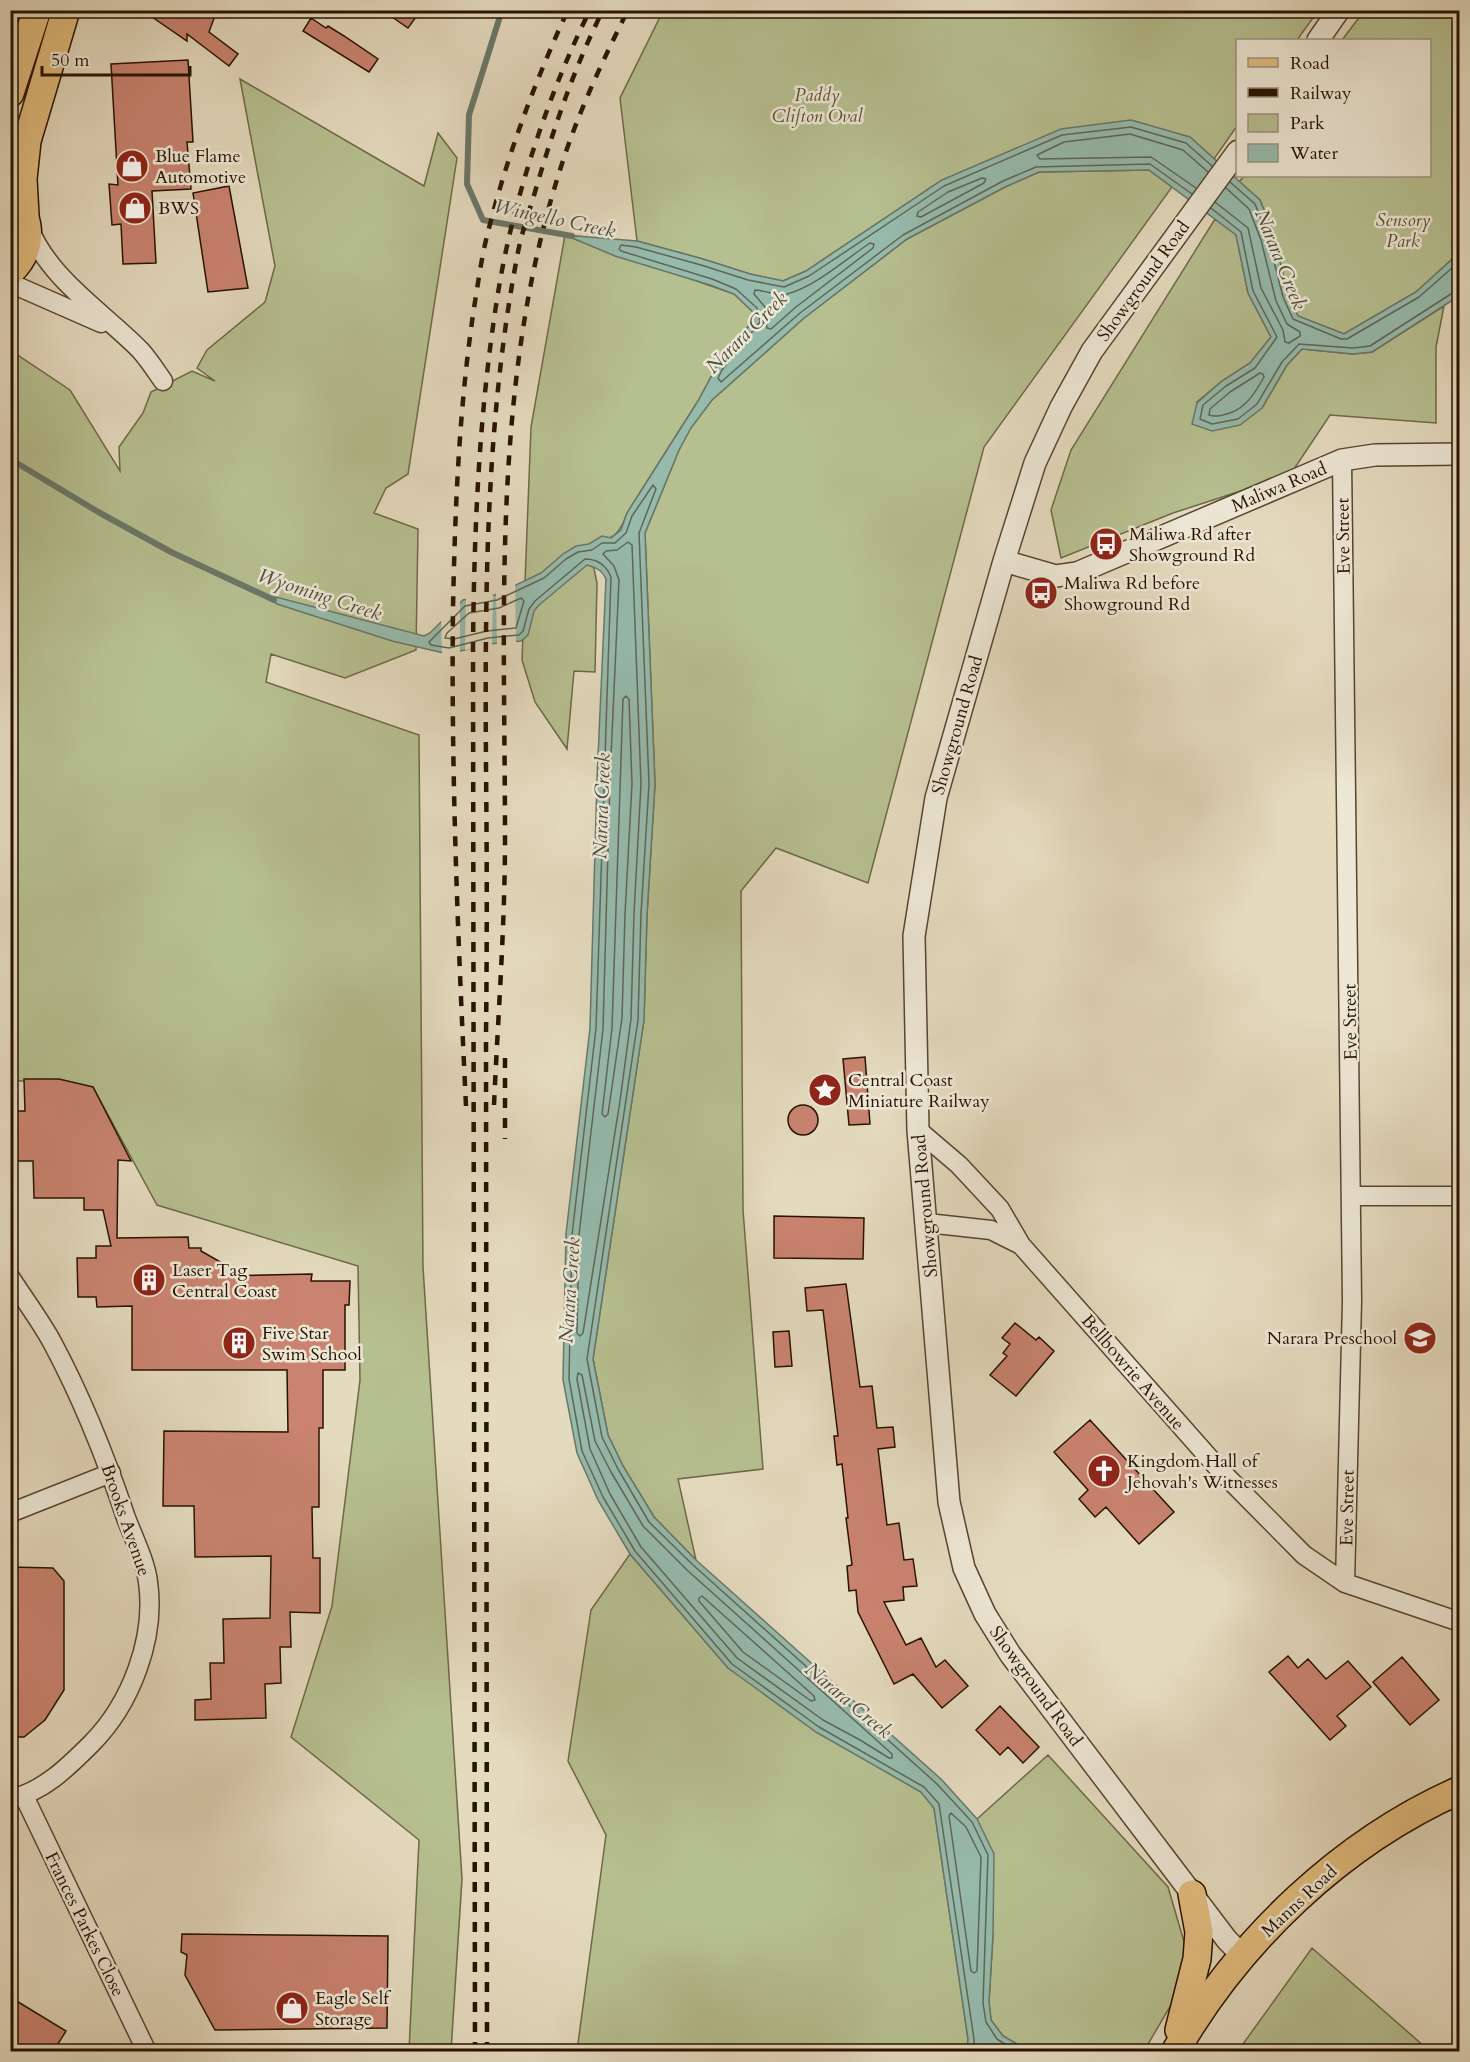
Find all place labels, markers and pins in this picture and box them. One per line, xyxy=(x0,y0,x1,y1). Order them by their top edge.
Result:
place label: Blue Flame Automotive xyxy=(155,144,246,190)
shop icon: Blue Flame Automotive xyxy=(114,148,150,184)
shop icon: BWS xyxy=(117,190,153,226)
place label: BWS xyxy=(158,196,199,221)
place label: Maliwa Rd after Showground Rd xyxy=(1129,522,1255,568)
bus stop icon: Maliwa Rd after Showground Rd xyxy=(1088,526,1124,562)
place label: Maliwa Rd before Showground Rd xyxy=(1064,571,1200,617)
bus stop icon: Maliwa Rd before Showground Rd xyxy=(1023,575,1059,611)
place label: Central Coast Miniature Railway xyxy=(848,1068,990,1114)
place icon: Central Coast Miniature Railway xyxy=(807,1072,843,1108)
place label: Laser Tag Central Coast xyxy=(172,1258,277,1304)
building icon: Laser Tag Central Coast xyxy=(131,1262,167,1298)
school or university icon: Narara Preschool xyxy=(1402,1320,1438,1356)
place label: Five Star Swim School xyxy=(262,1321,362,1367)
building icon: Five Star Swim School xyxy=(221,1325,257,1361)
place label: Narara Preschool xyxy=(1267,1326,1397,1351)
place label: Kingdom Hall of Jehovah's Witnesses xyxy=(1124,1449,1278,1495)
church icon: Kingdom Hall of Jehovah's Witnesses xyxy=(1086,1453,1122,1489)
place label: Eagle Self Storage xyxy=(315,1986,392,2032)
shop icon: Eagle Self Storage xyxy=(274,1990,310,2026)

